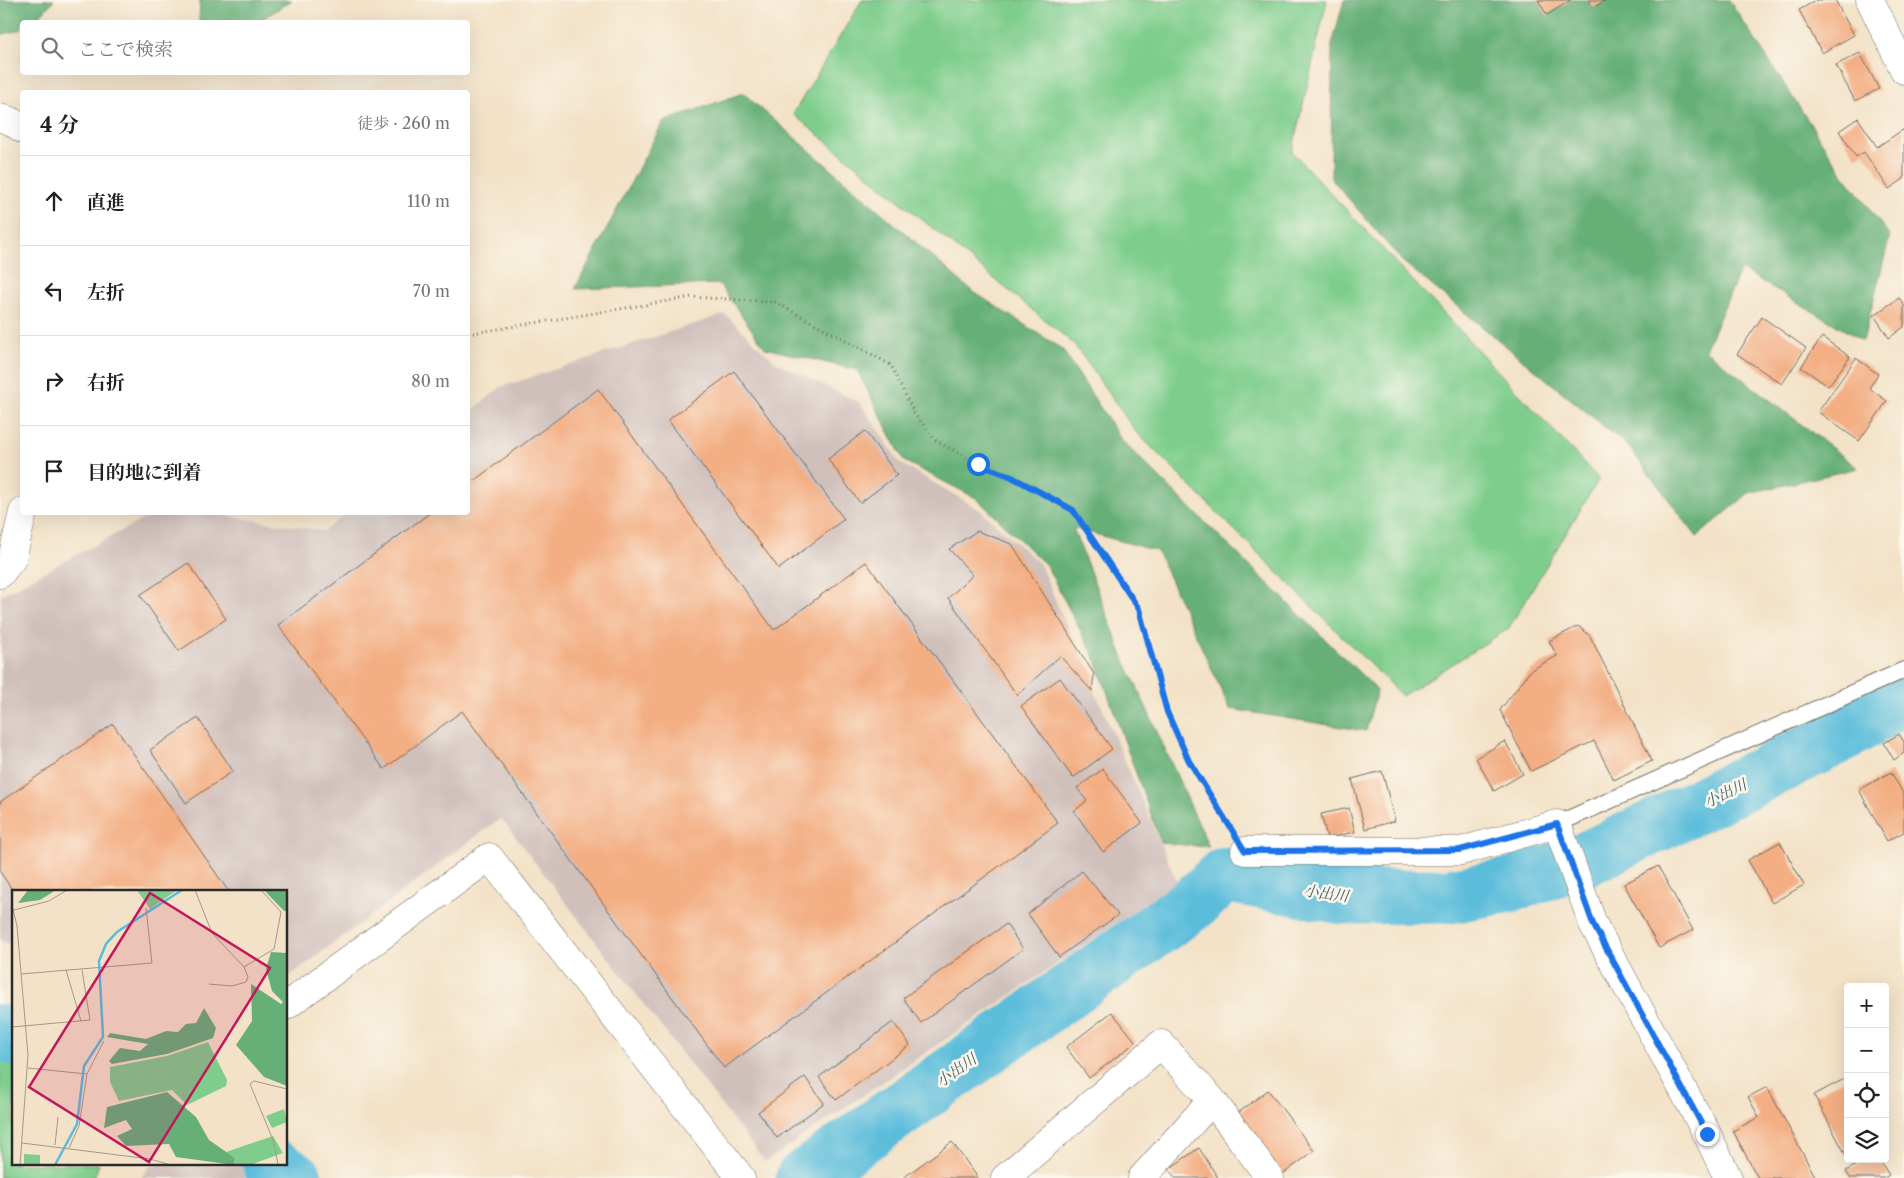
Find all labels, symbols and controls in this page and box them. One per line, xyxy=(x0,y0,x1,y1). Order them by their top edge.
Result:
search box xyxy=(20,20,470,75)
icon: search xyxy=(38,34,66,62)
text: ここで検索 xyxy=(78,38,173,61)
text: 4 分 xyxy=(40,112,79,137)
text: 徒歩 · 260 m xyxy=(357,113,450,133)
icon: ahead xyxy=(40,187,68,215)
text: 直進 xyxy=(87,191,125,214)
text: 110 m xyxy=(407,191,450,211)
icon: left xyxy=(40,277,68,305)
text: 左折 xyxy=(87,281,125,304)
text: 70 m xyxy=(413,281,450,301)
icon: right xyxy=(40,367,68,395)
text: 右折 xyxy=(87,371,125,394)
text: 80 m xyxy=(411,371,450,391)
route start xyxy=(967,453,990,476)
icon: arrive xyxy=(40,457,68,485)
text: 目的地に到着 xyxy=(87,461,201,484)
water label: 小出川 xyxy=(1701,774,1751,811)
water label: 小出川 xyxy=(1302,880,1352,906)
inset map xyxy=(12,890,288,1166)
map controls xyxy=(1844,983,1889,1163)
button: + xyxy=(1844,983,1889,1028)
button: − xyxy=(1844,1028,1889,1073)
water label: 小出川 xyxy=(932,1048,982,1091)
button: locate xyxy=(1844,1073,1889,1118)
button: layers xyxy=(1844,1118,1889,1163)
route end xyxy=(1696,1123,1719,1146)

